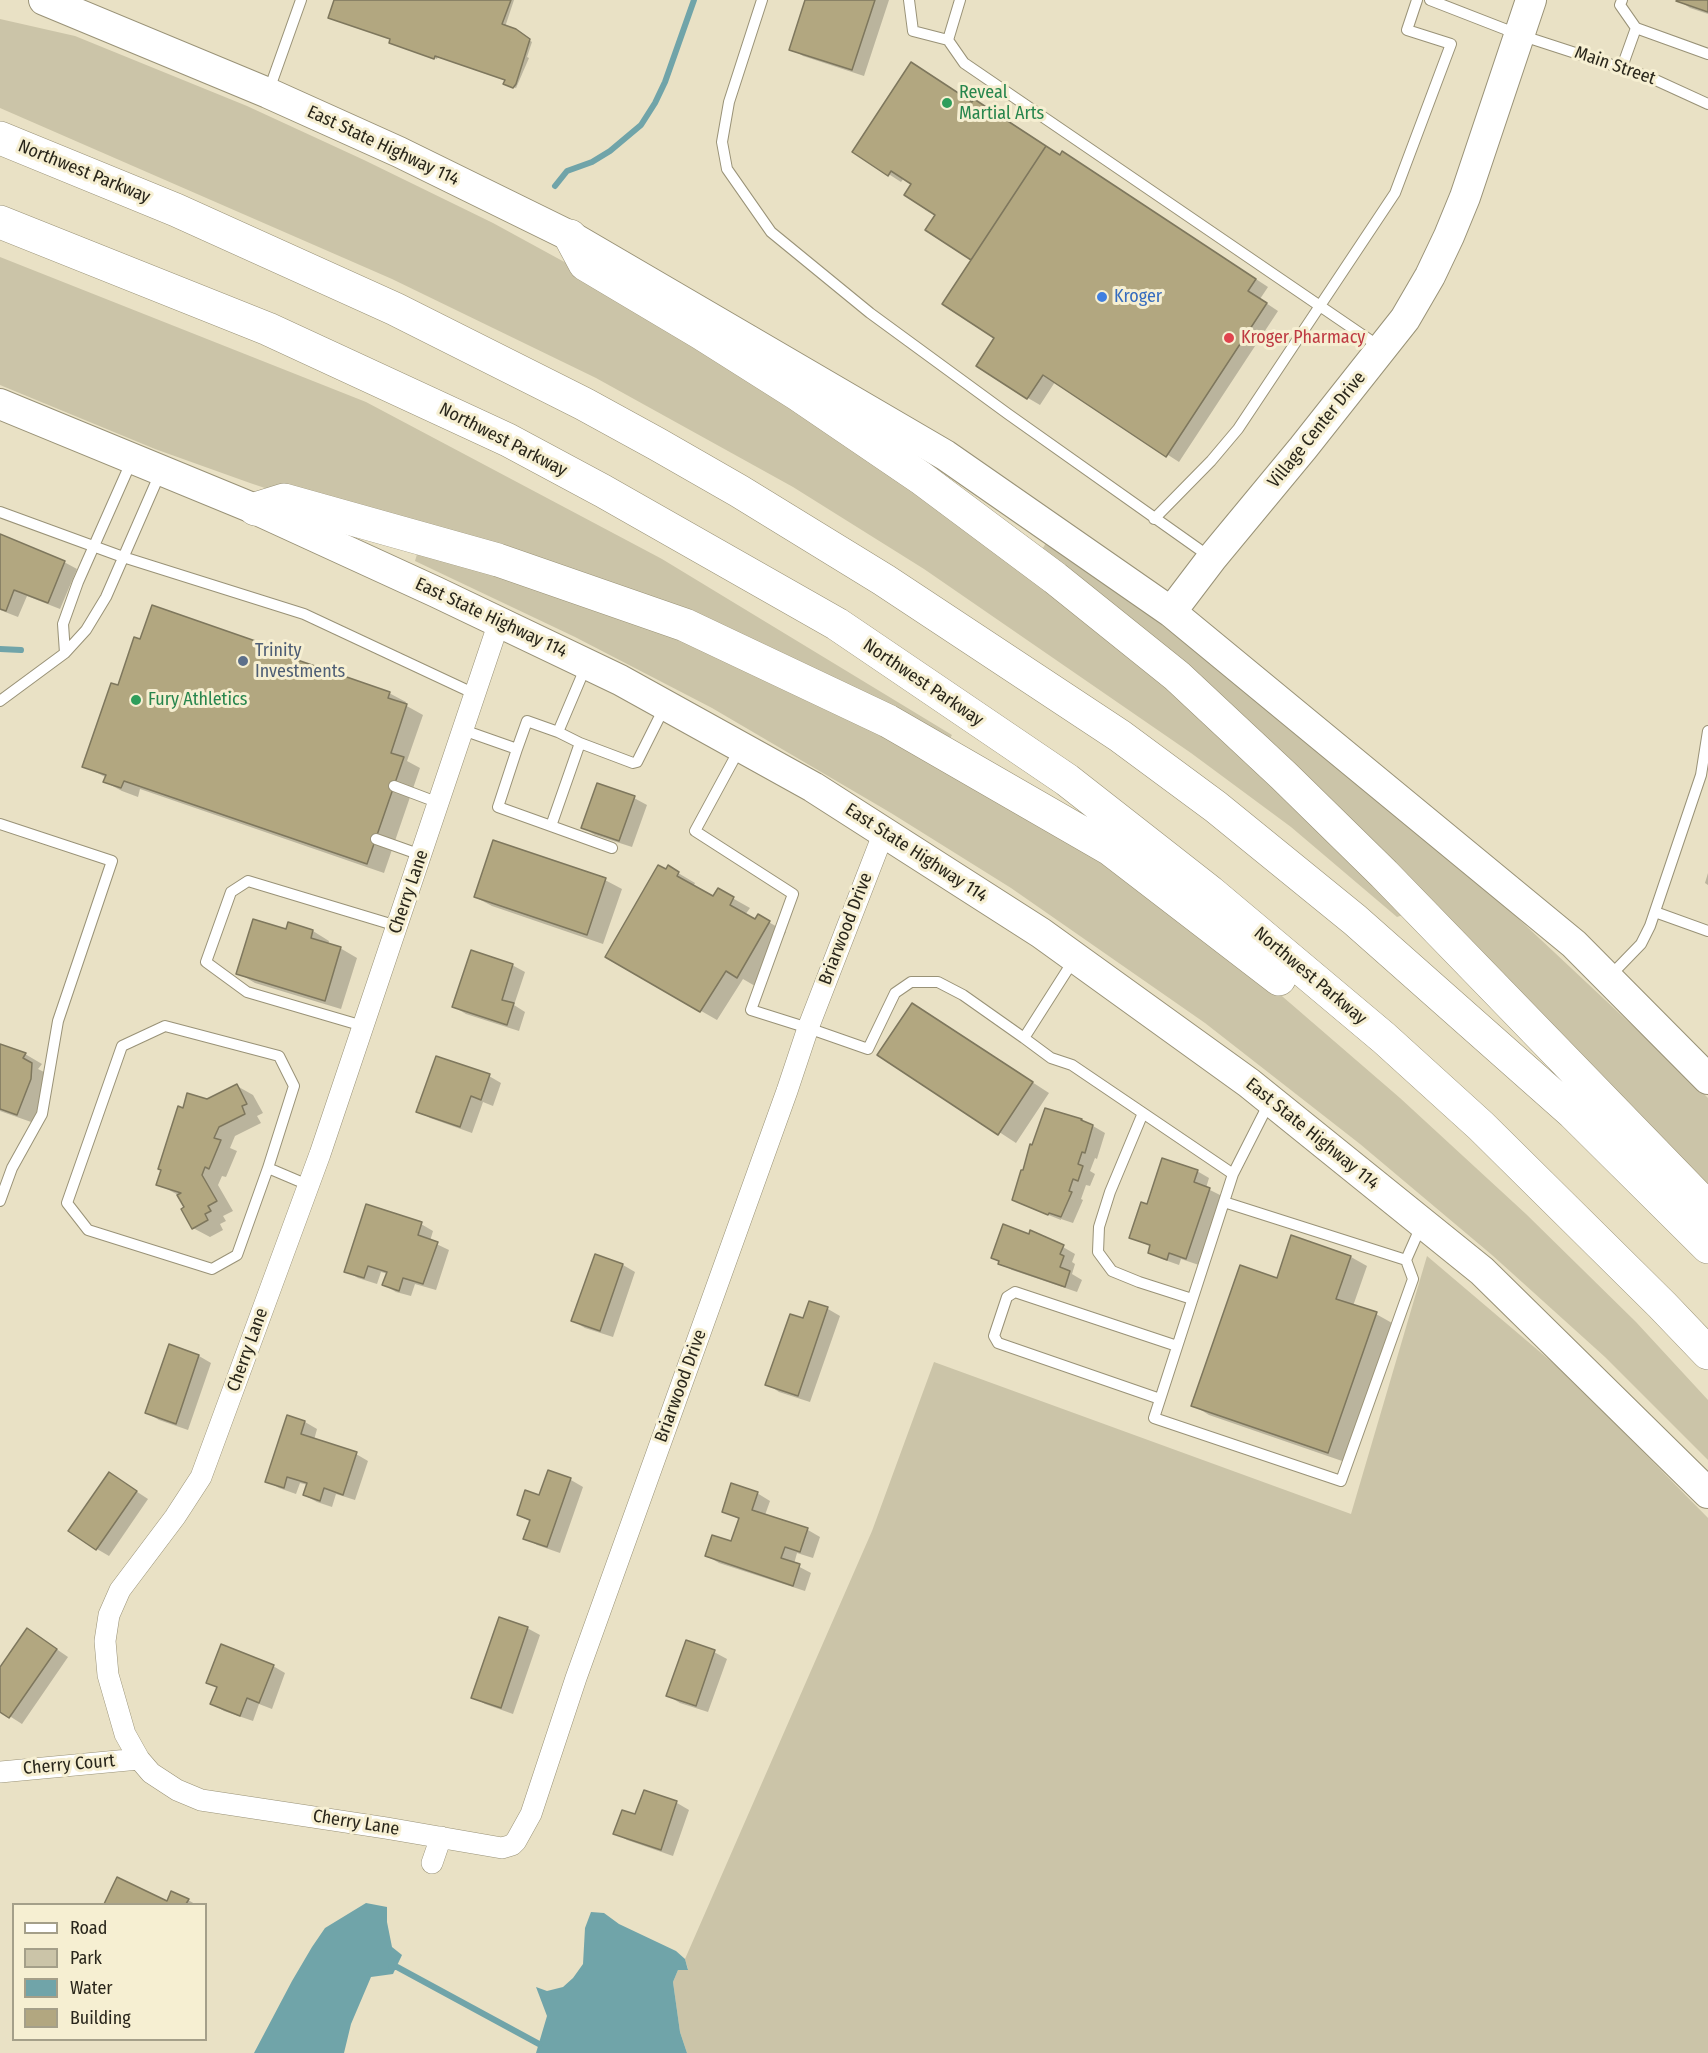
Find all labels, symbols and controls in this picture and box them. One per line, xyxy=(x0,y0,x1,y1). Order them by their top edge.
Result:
street label: Main Street xyxy=(1572,42,1658,90)
place label: Reveal Martial Arts xyxy=(959,82,1044,124)
marker: Reveal Martial Arts xyxy=(940,96,954,110)
street label: East State Highway 114 xyxy=(304,101,462,191)
street label: Northwest Parkway xyxy=(15,136,153,208)
place label: Kroger xyxy=(1114,286,1162,308)
marker: Kroger xyxy=(1095,290,1109,304)
place label: Kroger Pharmacy xyxy=(1241,327,1365,349)
marker: Kroger Pharmacy xyxy=(1222,331,1236,345)
street label: Village Center Drive xyxy=(1264,368,1370,492)
street label: Northwest Parkway xyxy=(435,398,571,482)
street label: East State Highway 114 xyxy=(412,573,570,663)
street label: Northwest Parkway xyxy=(859,635,987,731)
place label: Trinity Investments xyxy=(255,640,345,682)
marker: Trinity Investments xyxy=(236,654,250,668)
place label: Fury Athletics xyxy=(148,689,247,711)
marker: Fury Athletics xyxy=(129,693,143,707)
street label: East State Highway 114 xyxy=(841,799,991,907)
street label: Cherry Lane xyxy=(385,847,433,937)
street label: Briarwood Drive xyxy=(815,870,877,988)
street label: Northwest Parkway xyxy=(1249,923,1371,1029)
street label: East State Highway 114 xyxy=(1241,1074,1383,1194)
street label: Cherry Lane xyxy=(223,1305,273,1395)
street label: Briarwood Drive xyxy=(651,1327,711,1445)
street label: Cherry Court xyxy=(22,1750,116,1780)
street label: Cherry Lane xyxy=(311,1806,401,1840)
legend xyxy=(12,1903,207,2041)
text: Road xyxy=(70,1917,107,1939)
text: Park xyxy=(70,1947,102,1969)
text: Water xyxy=(70,1977,113,1999)
text: Building xyxy=(70,2007,131,2029)

